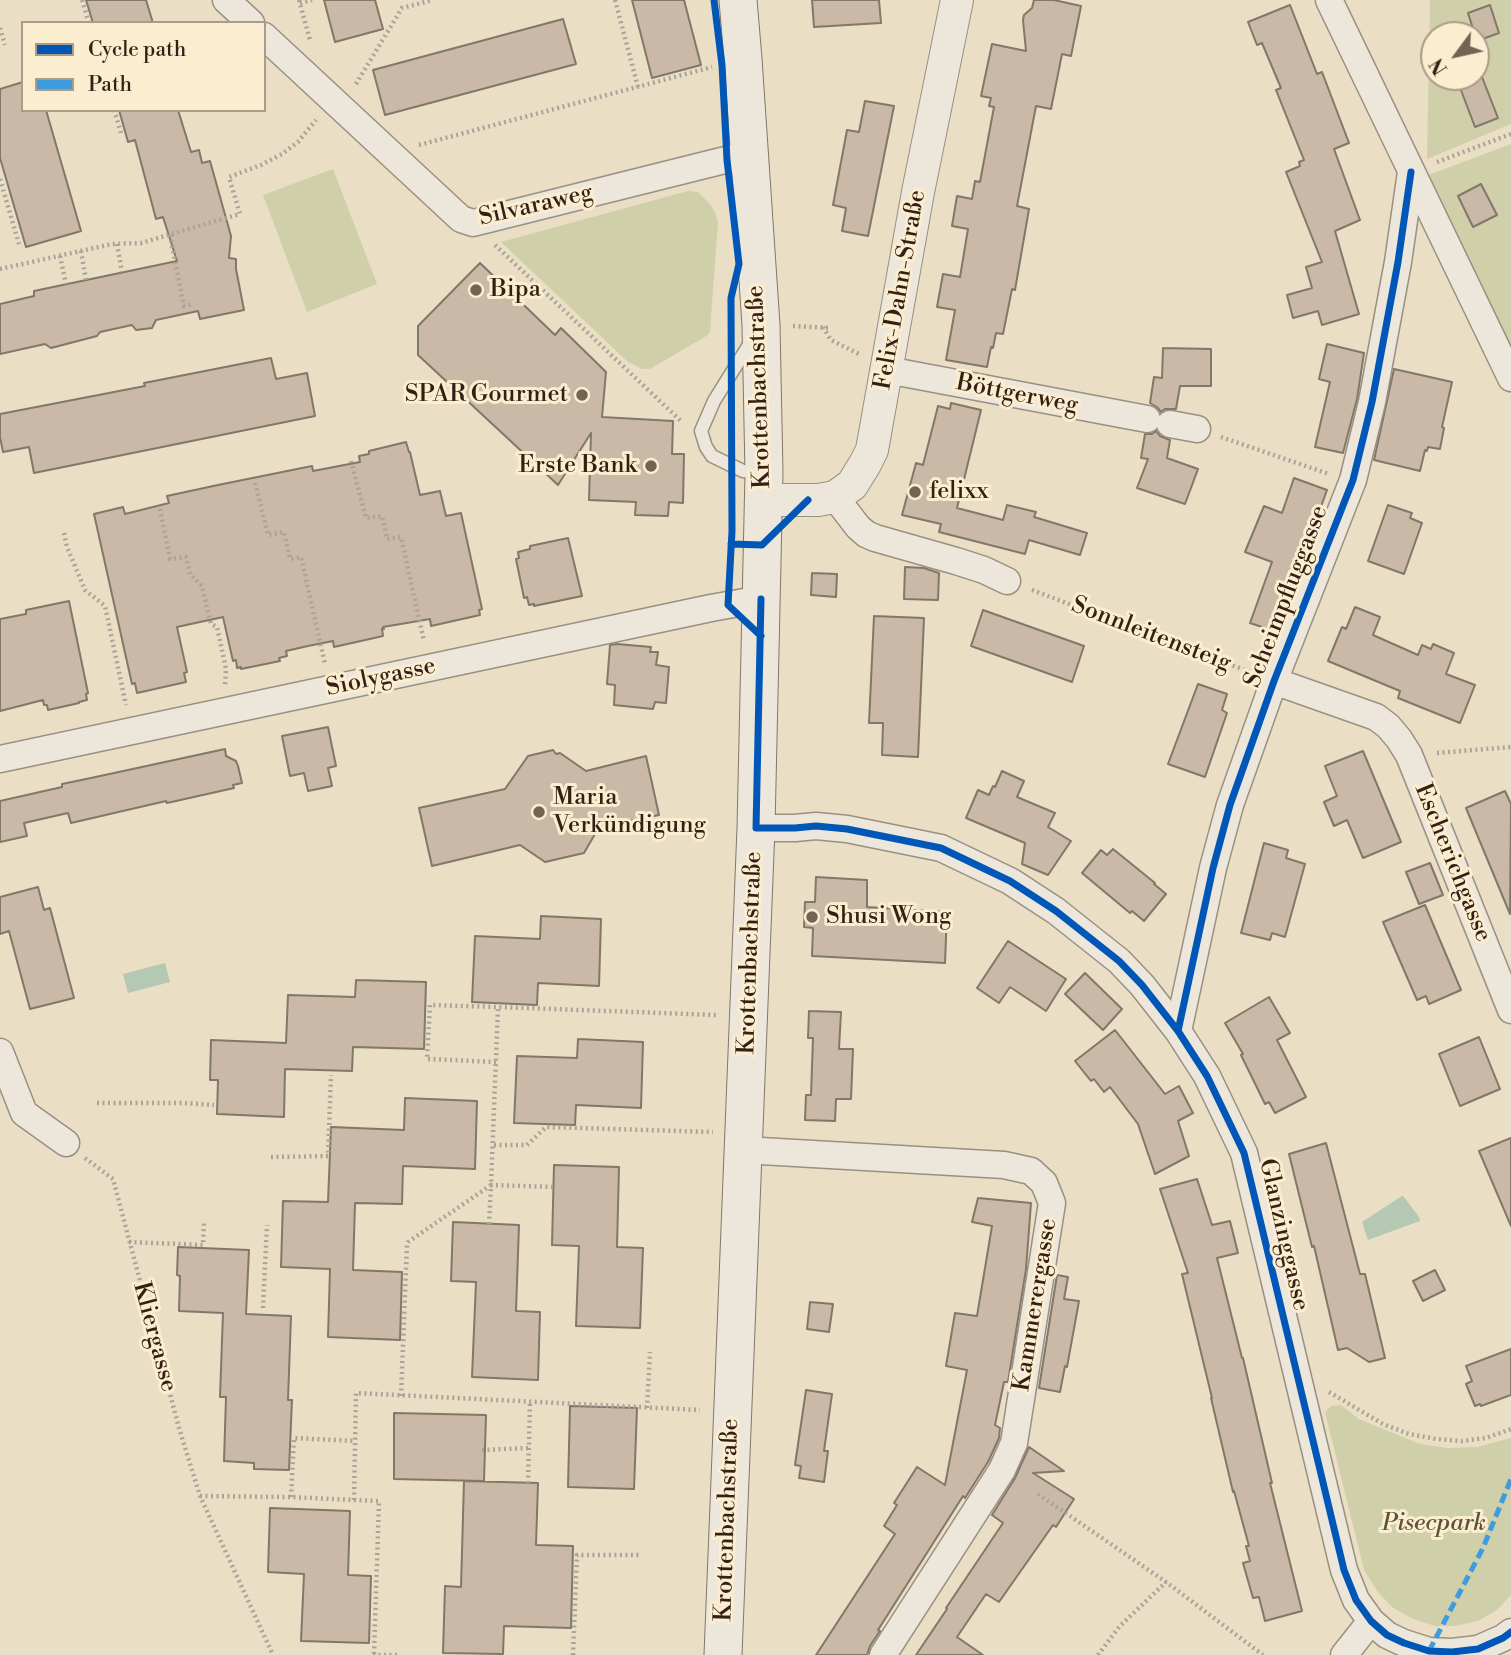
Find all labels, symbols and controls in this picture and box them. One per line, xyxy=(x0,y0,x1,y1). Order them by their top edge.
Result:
legend xyxy=(21,21,266,112)
north arrow xyxy=(1420,21,1490,91)
text: Cycle path xyxy=(88,37,186,63)
text: N xyxy=(1425,54,1453,79)
text: Path xyxy=(88,72,132,98)
street label: Silvaraweg xyxy=(476,179,596,233)
street label: Felix-Dahn-Straße xyxy=(869,188,933,392)
place label: Bipa xyxy=(490,276,541,304)
marker: Bipa xyxy=(468,282,484,298)
street label: Krottenbachstraße xyxy=(742,285,778,489)
street label: Böttgerweg xyxy=(954,369,1080,421)
place label: SPAR Gourmet xyxy=(405,381,568,409)
marker: SPAR Gourmet xyxy=(574,387,590,403)
place label: Erste Bank xyxy=(518,452,637,480)
marker: Erste Bank xyxy=(643,458,659,474)
place label: felixx xyxy=(929,478,989,506)
marker: felixx xyxy=(907,484,923,500)
street label: Scheimpfluggasse xyxy=(1239,502,1335,692)
street label: Sonnleitensteig xyxy=(1067,591,1235,679)
street label: Siolygasse xyxy=(324,652,438,704)
street label: Escherichgasse xyxy=(1407,780,1497,946)
place label: Maria Verkündigung xyxy=(553,784,706,840)
marker: Maria Verkündigung xyxy=(531,804,547,820)
street label: Krottenbachstraße xyxy=(733,851,769,1055)
place label: Shusi Wong xyxy=(826,903,951,931)
marker: Shusi Wong xyxy=(804,909,820,925)
street label: Glanzinggasse xyxy=(1252,1156,1314,1314)
street label: Kammerergasse xyxy=(1008,1216,1064,1394)
street label: Kliergasse xyxy=(126,1279,182,1395)
street label: Krottenbachstraße xyxy=(710,1418,746,1622)
park label: Pisecpark xyxy=(1382,1510,1486,1538)

